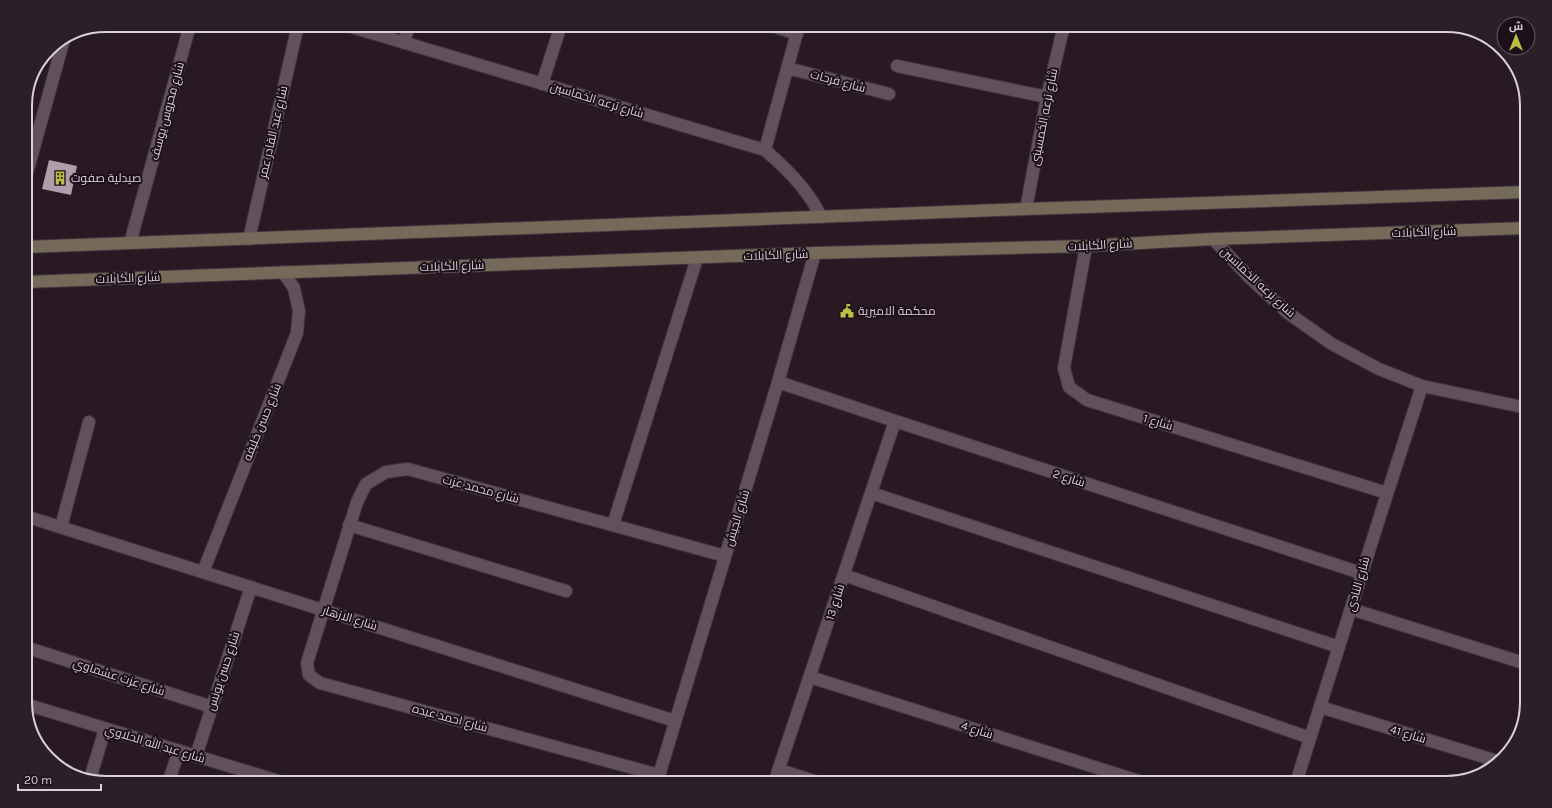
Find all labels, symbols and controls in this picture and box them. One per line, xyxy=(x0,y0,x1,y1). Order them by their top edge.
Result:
north arrow xyxy=(1496,16,1536,56)
text: ش xyxy=(1509,20,1523,33)
street label: شارع محروس يوسف xyxy=(147,60,188,162)
street label: شارع فرحات xyxy=(809,67,867,96)
street label: شارع ترعه الخمسينى xyxy=(1028,67,1061,167)
street label: شارع ترعه الخماسين xyxy=(548,79,646,122)
street label: شارع عبد القادر عمر xyxy=(255,84,291,181)
building icon: صيدلية صفوت xyxy=(52,170,68,186)
place label: صيدلية صفوت xyxy=(71,171,141,185)
street label: شارع الكابلات xyxy=(1391,224,1457,241)
street label: شارع الكابلات xyxy=(1067,236,1133,255)
street label: شارع ترعه الخماسين xyxy=(1217,244,1298,321)
street label: شارع الكابلات xyxy=(743,247,809,264)
street label: شارع الكابلات xyxy=(419,258,485,275)
street label: شارع الكابلات xyxy=(95,270,161,287)
public building icon: محكمة الاميرية xyxy=(839,303,855,319)
place label: محكمة الاميرية xyxy=(858,304,936,318)
street label: شارع حسن خليفه xyxy=(240,381,285,463)
street label: شارع 1 xyxy=(1141,411,1174,434)
street label: شارع 2 xyxy=(1051,466,1087,491)
street label: شارع محمد عزت xyxy=(441,472,521,507)
street label: شارع الجيش xyxy=(722,488,753,548)
street label: شارع النادى xyxy=(1344,555,1373,613)
street label: شارع 13 xyxy=(823,582,848,622)
street label: شارع الازهار xyxy=(320,603,379,634)
street label: شارع حسن يونس xyxy=(204,630,243,713)
street label: شارع عزت عشماوي xyxy=(70,656,167,701)
street label: شارع احمد عبده xyxy=(411,701,489,736)
street label: شارع 4 xyxy=(959,718,995,743)
street label: شارع عبد الله الحلاوي xyxy=(102,721,207,769)
street label: شارع 41 xyxy=(1388,722,1428,747)
scale bar xyxy=(18,766,101,792)
text: 20 m xyxy=(24,773,52,787)

